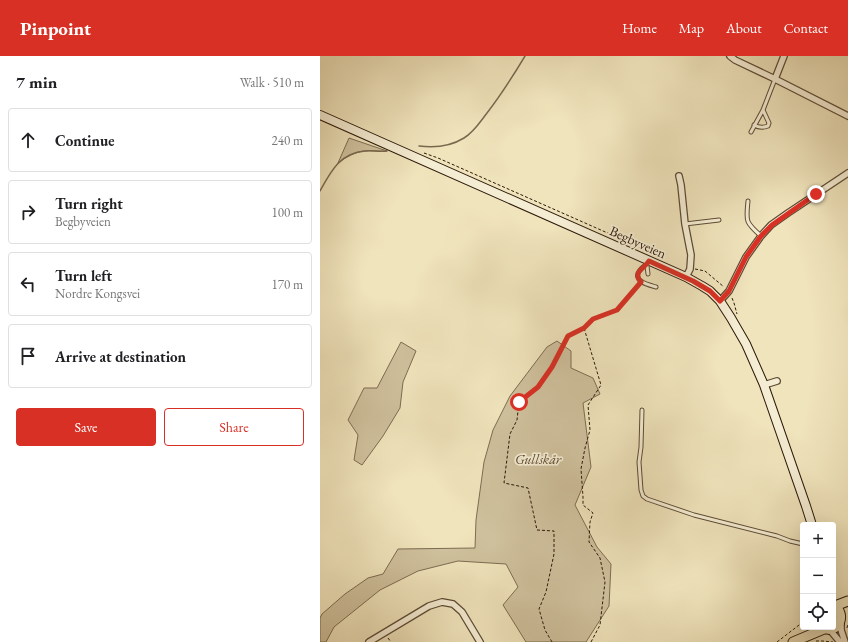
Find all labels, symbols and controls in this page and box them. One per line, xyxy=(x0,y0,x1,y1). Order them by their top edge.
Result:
text: Pinpoint xyxy=(20,16,91,41)
text: Home xyxy=(622,19,657,37)
text: Map xyxy=(679,19,704,37)
text: About xyxy=(726,19,762,37)
text: Contact xyxy=(784,19,828,37)
text: 7 min xyxy=(16,71,57,93)
text: Walk · 510 m xyxy=(240,74,304,91)
icon: ahead xyxy=(17,129,39,151)
text: Continue xyxy=(55,131,115,150)
text: 240 m xyxy=(272,132,303,149)
route end xyxy=(807,185,825,203)
text: Turn right xyxy=(55,194,123,213)
icon: right xyxy=(17,201,39,223)
text: 100 m xyxy=(272,204,303,221)
text: Begbyveien xyxy=(55,213,111,230)
street label: Begbyveien xyxy=(607,222,670,263)
text: Turn left xyxy=(55,266,112,285)
icon: left xyxy=(17,273,39,295)
text: 170 m xyxy=(272,276,303,293)
text: Nordre Kongsvei xyxy=(55,285,140,302)
icon: arrive xyxy=(17,345,39,367)
text: Arrive at destination xyxy=(55,347,186,366)
route start xyxy=(510,393,528,411)
button: Save xyxy=(16,408,156,446)
button: Share xyxy=(164,408,304,446)
park label: Gullskår xyxy=(515,450,562,468)
map controls xyxy=(800,522,836,630)
button: + xyxy=(800,522,836,558)
button: − xyxy=(800,558,836,594)
button: locate xyxy=(800,594,836,630)

